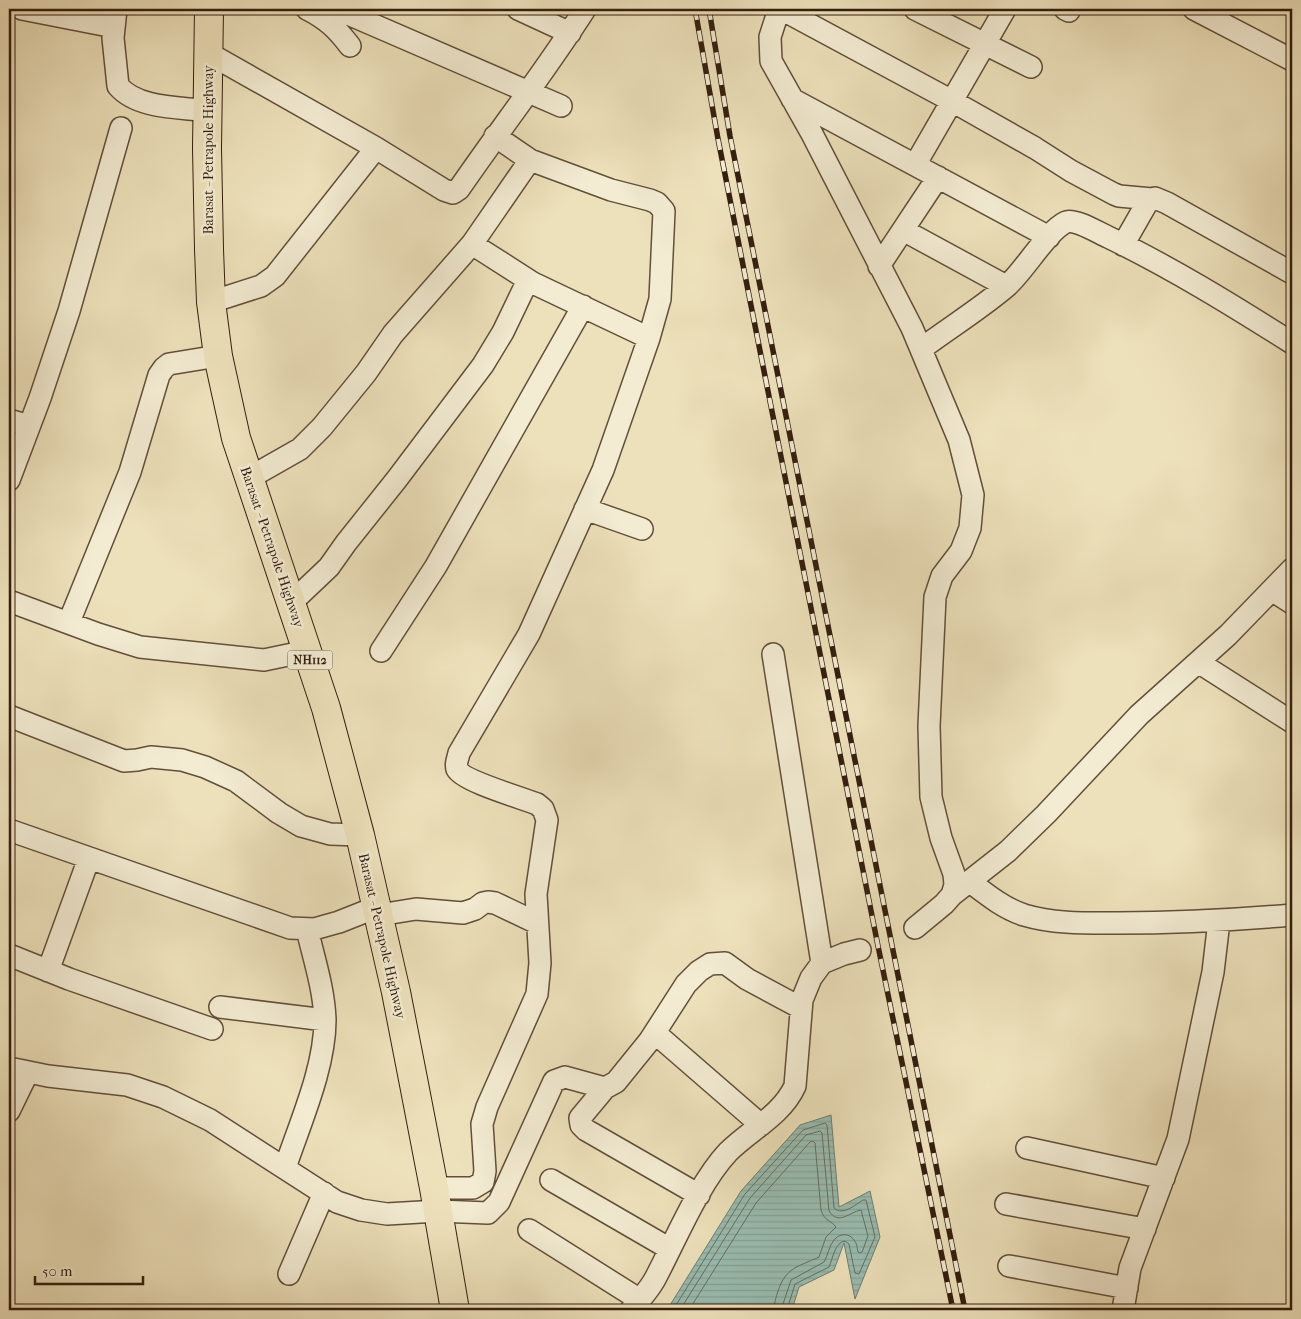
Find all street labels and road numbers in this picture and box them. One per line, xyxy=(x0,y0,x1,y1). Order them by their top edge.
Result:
street label: Barasat - Petrapole Highway xyxy=(200,65,217,235)
street label: Barasat - Petrapole Highway xyxy=(236,464,308,630)
road number: NH112 xyxy=(288,650,332,670)
street label: Barasat - Petrapole Highway xyxy=(355,852,409,1021)

